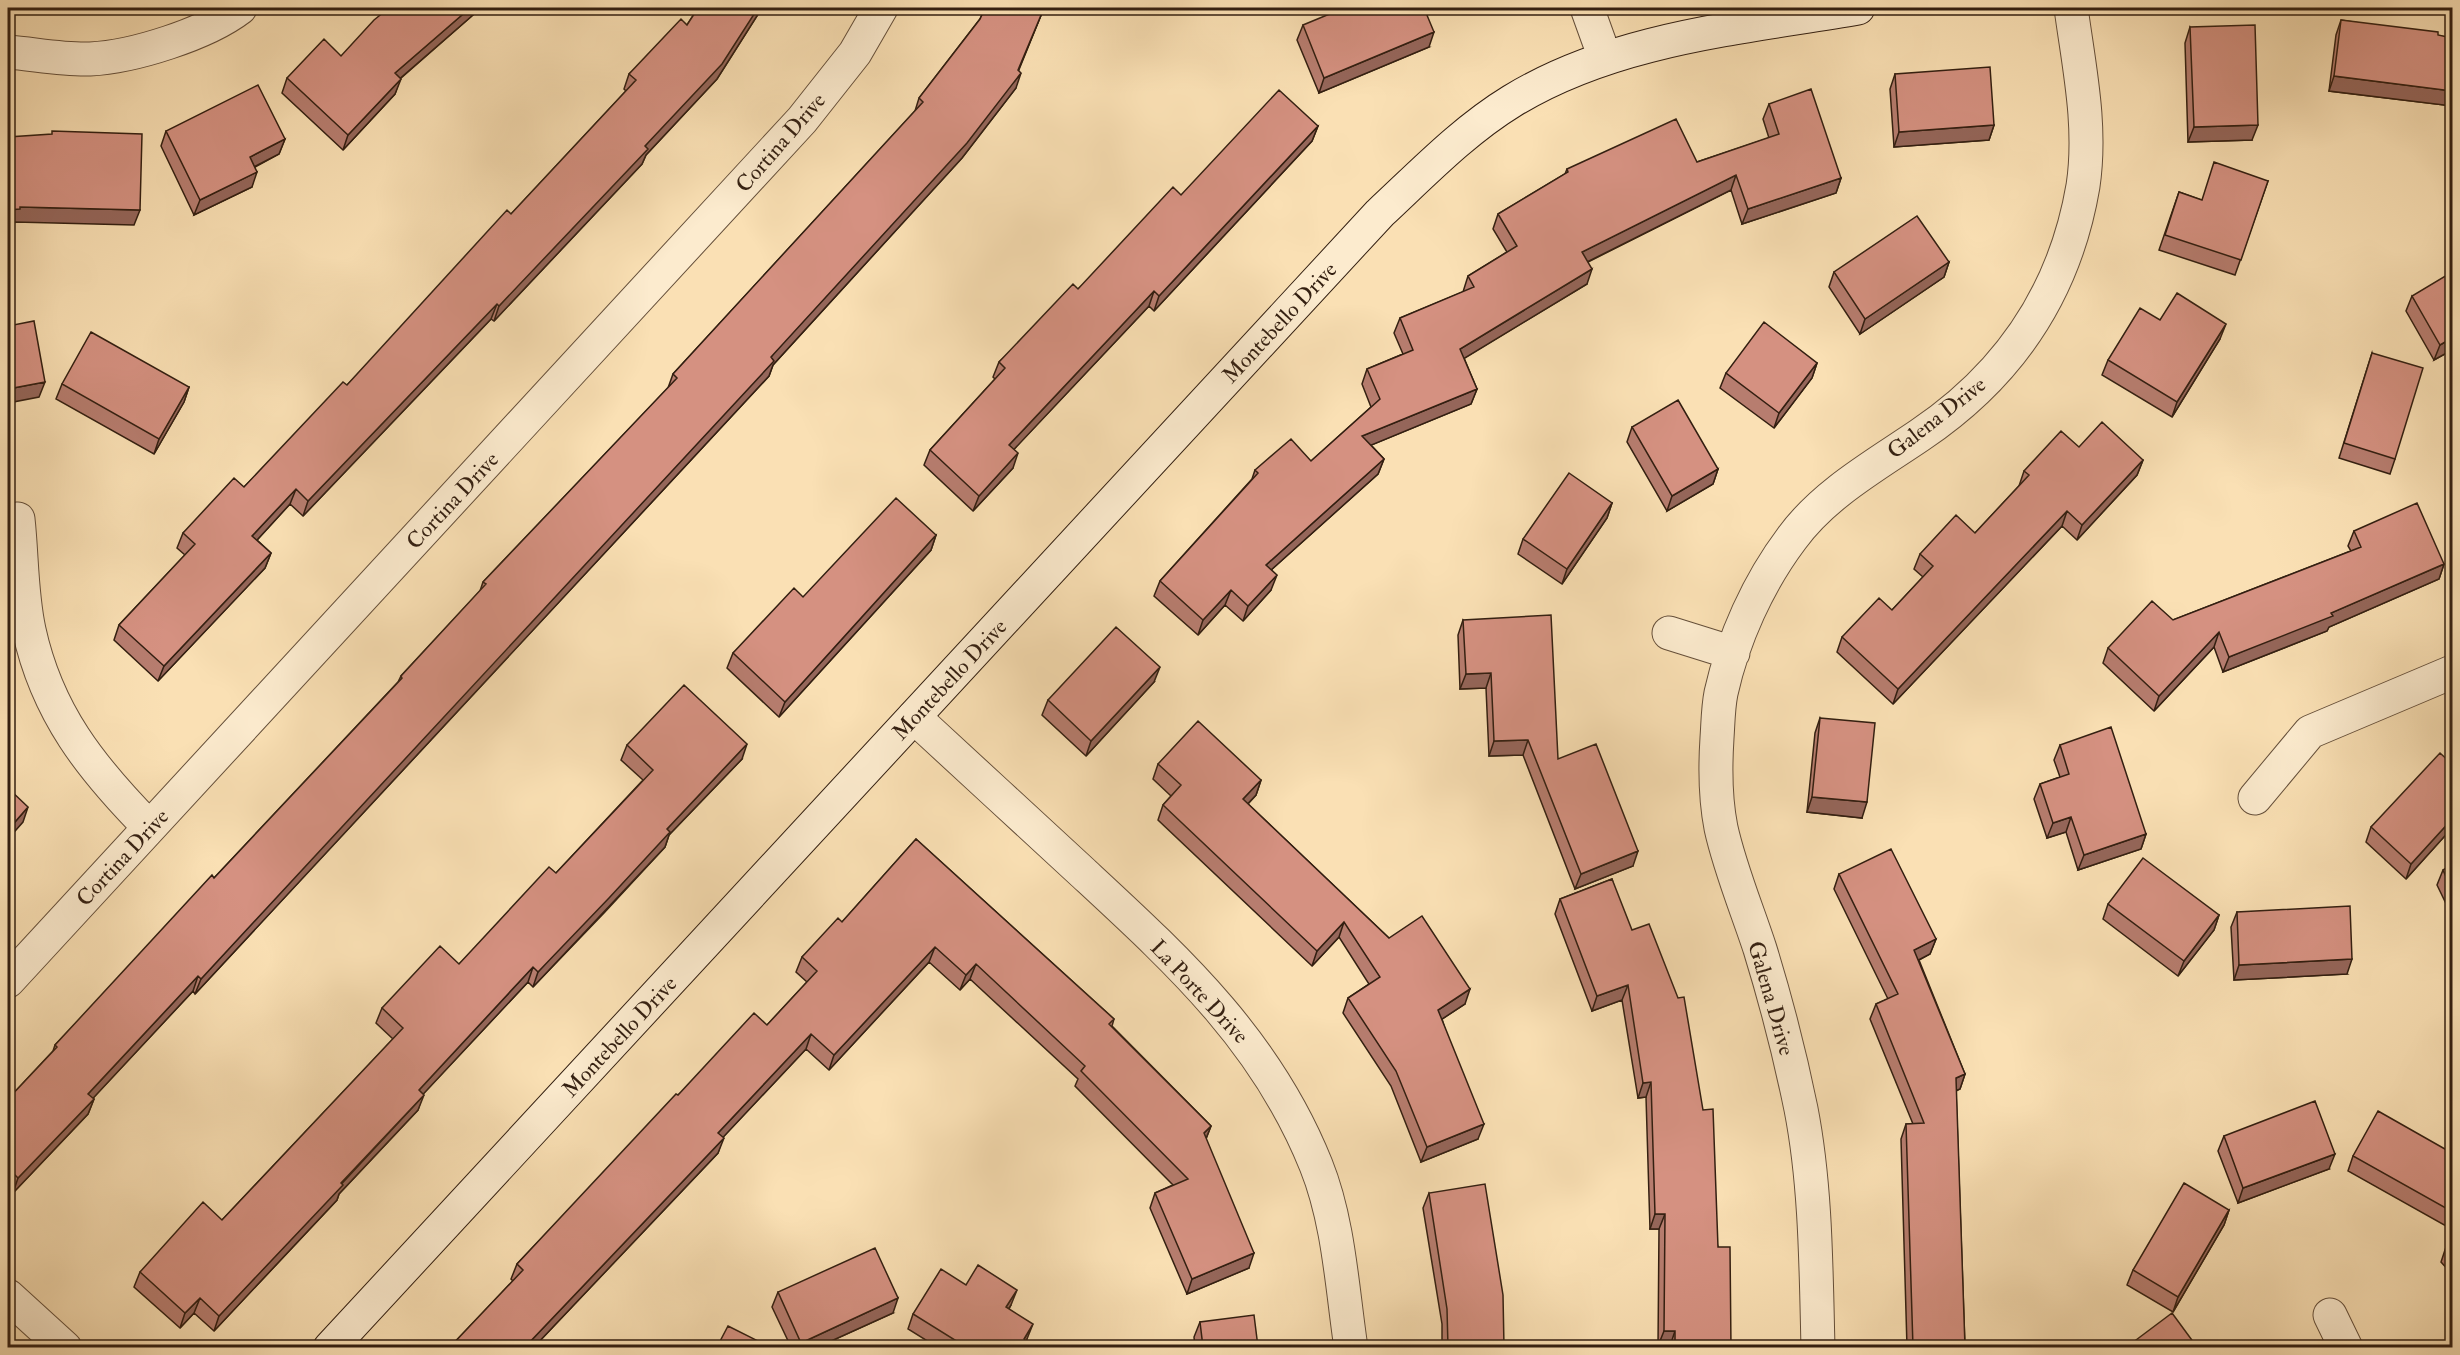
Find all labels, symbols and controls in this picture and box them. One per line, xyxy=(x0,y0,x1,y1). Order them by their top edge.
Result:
street label: Cortina Drive xyxy=(730,87,832,198)
street label: Montebello Drive xyxy=(1216,256,1343,389)
street label: Galena Drive xyxy=(1882,371,1992,465)
street label: Cortina Drive xyxy=(400,446,505,555)
street label: Montebello Drive xyxy=(886,613,1013,746)
street label: Cortina Drive xyxy=(70,803,175,912)
street label: La Porte Drive xyxy=(1144,934,1255,1049)
street label: Galena Drive xyxy=(1741,938,1801,1059)
street label: Montebello Drive xyxy=(556,970,683,1103)

